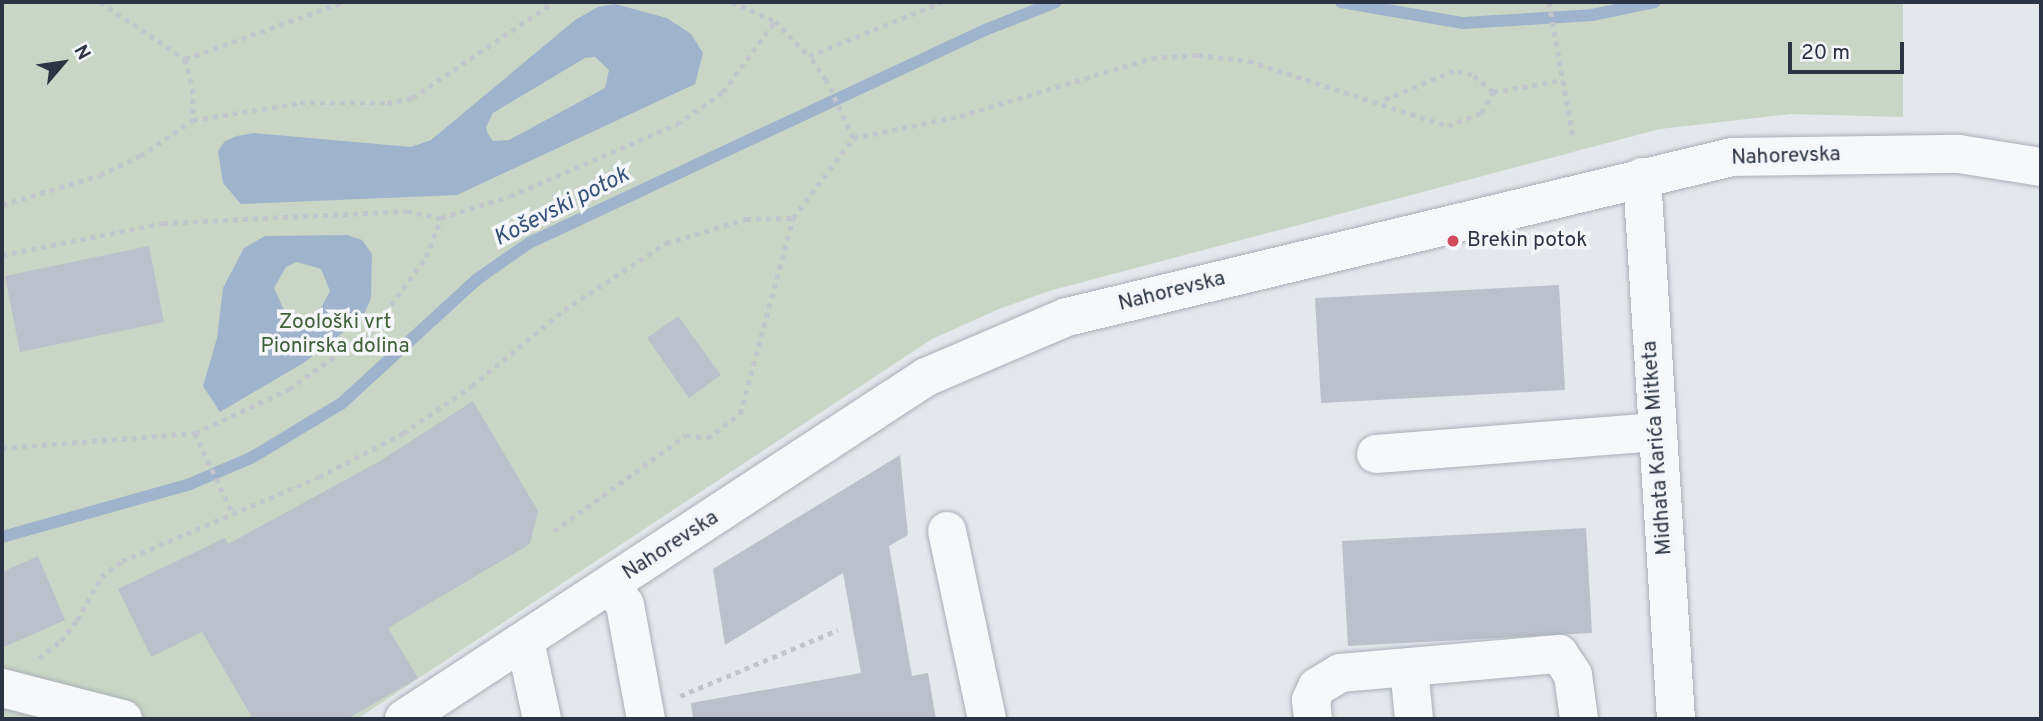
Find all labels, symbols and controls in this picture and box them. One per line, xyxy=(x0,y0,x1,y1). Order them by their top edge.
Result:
north arrow xyxy=(28,28,98,98)
scale bar xyxy=(1791,28,1906,72)
text: 20 m xyxy=(1801,40,1850,67)
text: N xyxy=(68,41,95,65)
street label: Nahorevska xyxy=(1731,142,1841,172)
water label: Koševski potok xyxy=(490,162,634,254)
place label: Brekin potok xyxy=(1467,228,1587,254)
marker: Brekin potok xyxy=(1445,233,1461,249)
street label: Nahorevska xyxy=(1116,267,1228,317)
park label: Zoološki vrt Pionirska dolina xyxy=(260,310,410,360)
street label: Midhata Karića Mitketa xyxy=(1638,340,1678,556)
street label: Nahorevska xyxy=(618,506,724,586)

